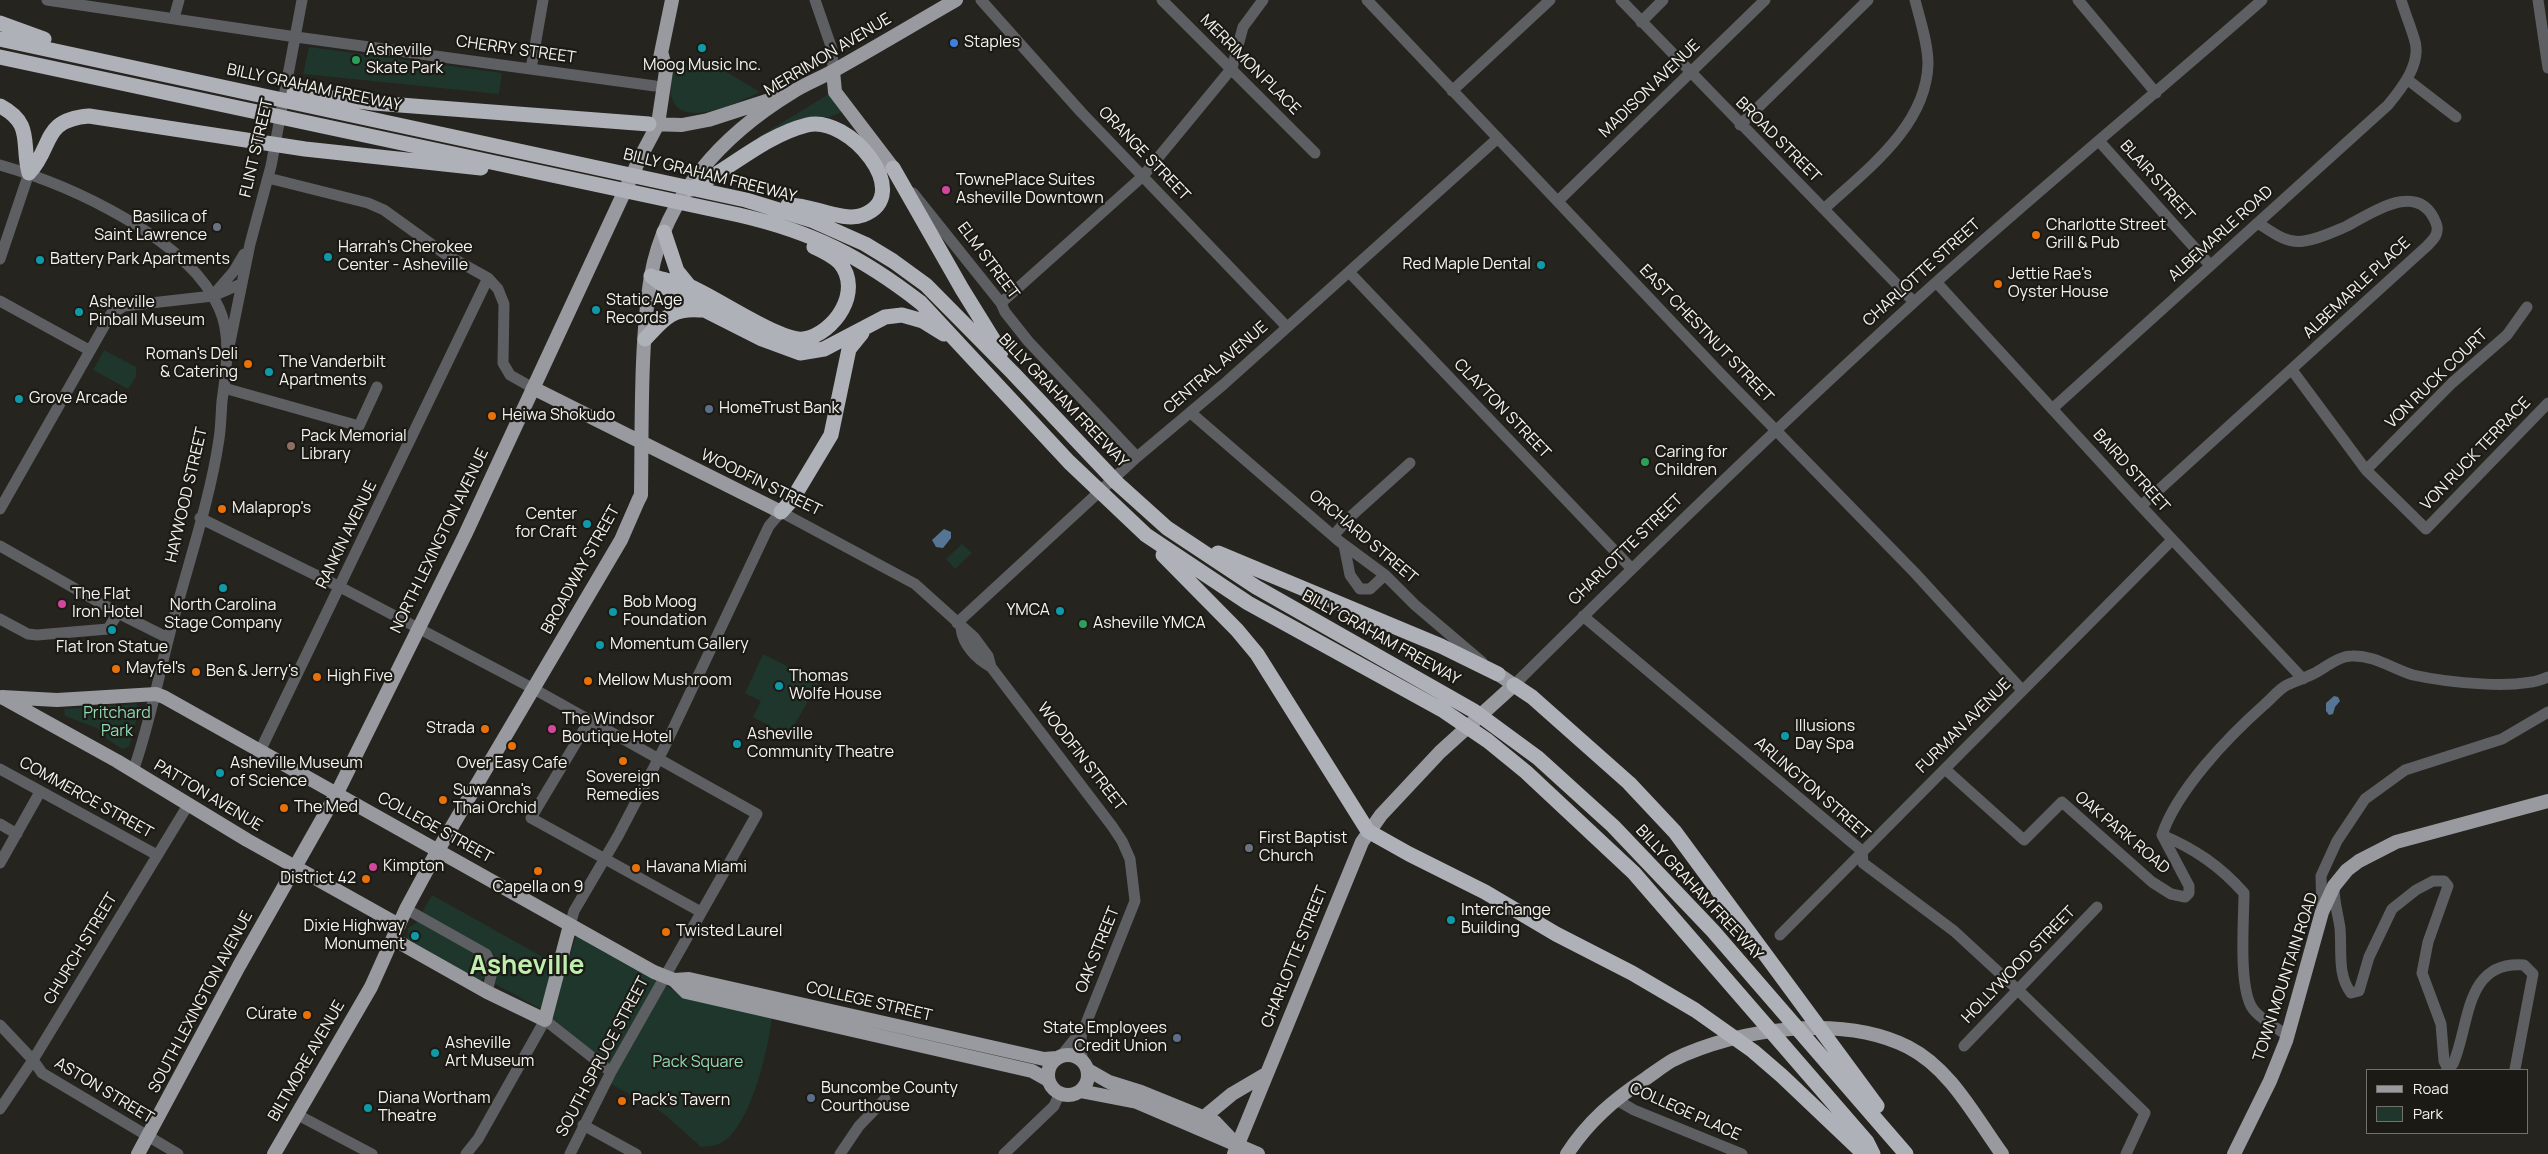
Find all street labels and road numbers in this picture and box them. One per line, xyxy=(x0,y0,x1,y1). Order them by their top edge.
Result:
street label: MERRIMON AVENUE xyxy=(761,9,895,101)
street label: MERRIMON PLACE xyxy=(1196,11,1304,119)
street label: CHERRY STREET xyxy=(455,32,577,68)
street label: MADISON AVENUE xyxy=(1596,36,1704,142)
street label: BILLY GRAHAM FREEWAY xyxy=(225,60,403,116)
street label: BROAD STREET xyxy=(1731,93,1825,187)
street label: FLINT STREET xyxy=(236,97,278,199)
street label: ORANGE STREET xyxy=(1094,103,1194,205)
street label: BLAIR STREET xyxy=(2116,137,2198,225)
street label: BILLY GRAHAM FREEWAY xyxy=(621,145,799,207)
street label: ALBEMARLE ROAD xyxy=(2165,182,2277,286)
street label: CHARLOTTE STREET xyxy=(1859,215,1985,331)
street label: ELM STREET xyxy=(953,219,1023,303)
street label: ALBEMARLE PLACE xyxy=(2299,233,2415,343)
street label: EAST CHESTNUT STREET xyxy=(1635,261,1777,407)
street label: CENTRAL AVENUE xyxy=(1160,318,1272,418)
street label: VON RUCK COURT xyxy=(2382,325,2492,433)
street label: BILLY GRAHAM FREEWAY xyxy=(994,330,1132,472)
street label: CLAYTON STREET xyxy=(1450,355,1554,463)
street label: VON RUCK TERRACE xyxy=(2417,393,2535,515)
street label: HAYWOOD STREET xyxy=(162,426,212,564)
street label: BAIRD STREET xyxy=(2089,426,2173,516)
street label: NORTH LEXINGTON AVENUE xyxy=(387,445,493,637)
street label: WOODFIN STREET xyxy=(698,445,824,521)
street label: RANKIN AVENUE xyxy=(313,478,381,592)
street label: ORCHARD STREET xyxy=(1305,486,1421,588)
street label: CHARLOTTE STREET xyxy=(1565,491,1687,609)
street label: BROADWAY STREET xyxy=(538,502,624,638)
street label: BILLY GRAHAM FREEWAY xyxy=(1299,586,1463,690)
street label: FURMAN AVENUE xyxy=(1913,675,2015,777)
street label: WOODFIN STREET xyxy=(1033,699,1129,815)
street label: ARLINGTON STREET xyxy=(1750,734,1874,844)
street label: COMMERCE STREET xyxy=(16,753,156,843)
street label: PATTON AVENUE xyxy=(150,756,266,836)
street label: COLLEGE STREET xyxy=(374,788,496,868)
street label: OAK PARK ROAD xyxy=(2071,788,2173,878)
street label: BILLY GRAHAM FREEWAY xyxy=(1631,821,1767,965)
street label: CHARLOTTE STREET xyxy=(1258,883,1332,1031)
street label: CHURCH STREET xyxy=(40,890,122,1008)
street label: TOWN MOUNTAIN ROAD xyxy=(2250,890,2322,1064)
street label: HOLLYWOOD STREET xyxy=(1958,903,2080,1027)
street label: OAK STREET xyxy=(1072,904,1124,996)
street label: SOUTH LEXINGTON AVENUE xyxy=(145,908,257,1096)
street label: SOUTH SPRUCE STREET xyxy=(553,974,653,1140)
street label: COLLEGE STREET xyxy=(804,978,934,1026)
street label: BILTMORE AVENUE xyxy=(265,997,349,1125)
street label: ASTON STREET xyxy=(51,1054,157,1128)
street label: COLLEGE PLACE xyxy=(1626,1079,1744,1145)

